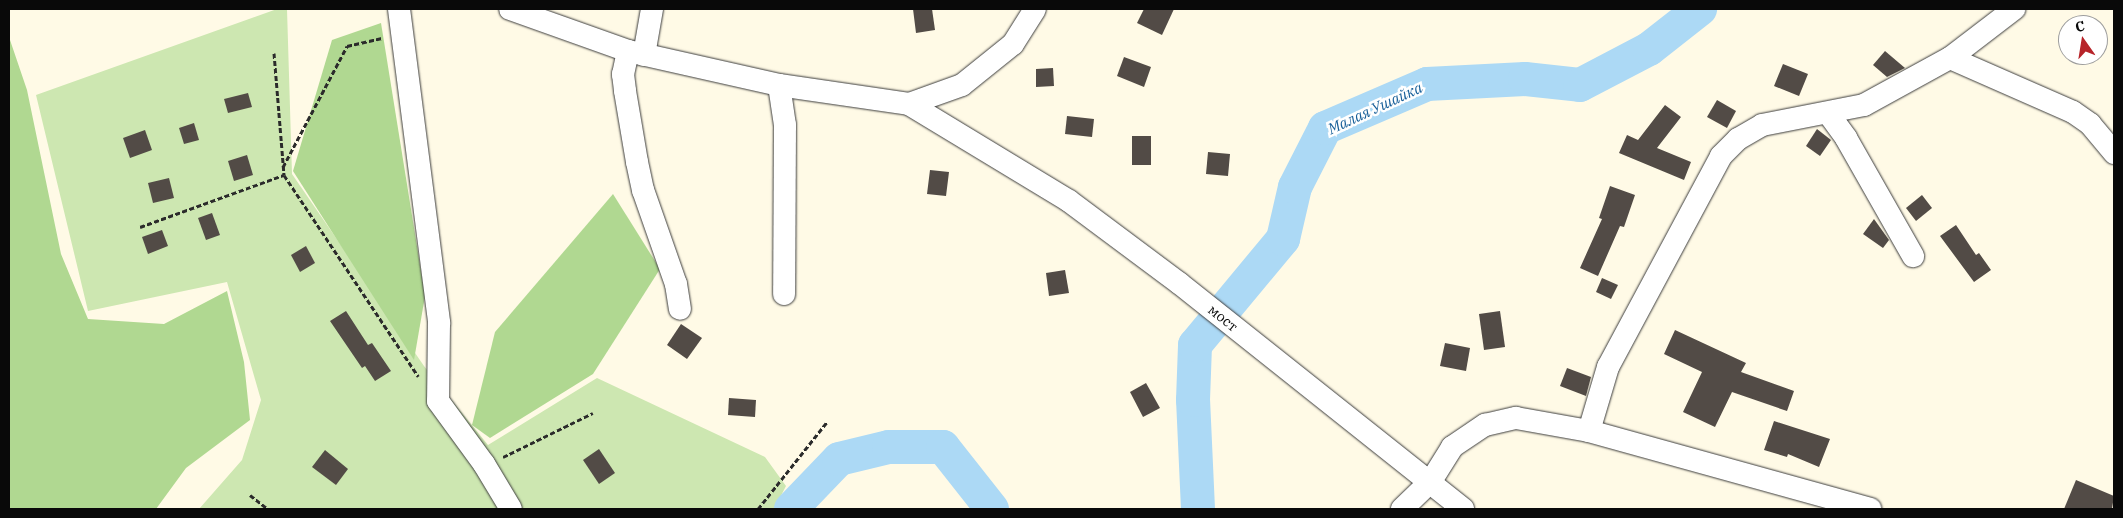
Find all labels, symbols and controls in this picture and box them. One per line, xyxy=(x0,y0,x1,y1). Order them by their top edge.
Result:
north arrow xyxy=(2058,15,2108,65)
text: С xyxy=(2073,17,2086,36)
water label: Малая Ушайка xyxy=(1325,78,1425,138)
street label: мост xyxy=(1205,301,1241,335)

